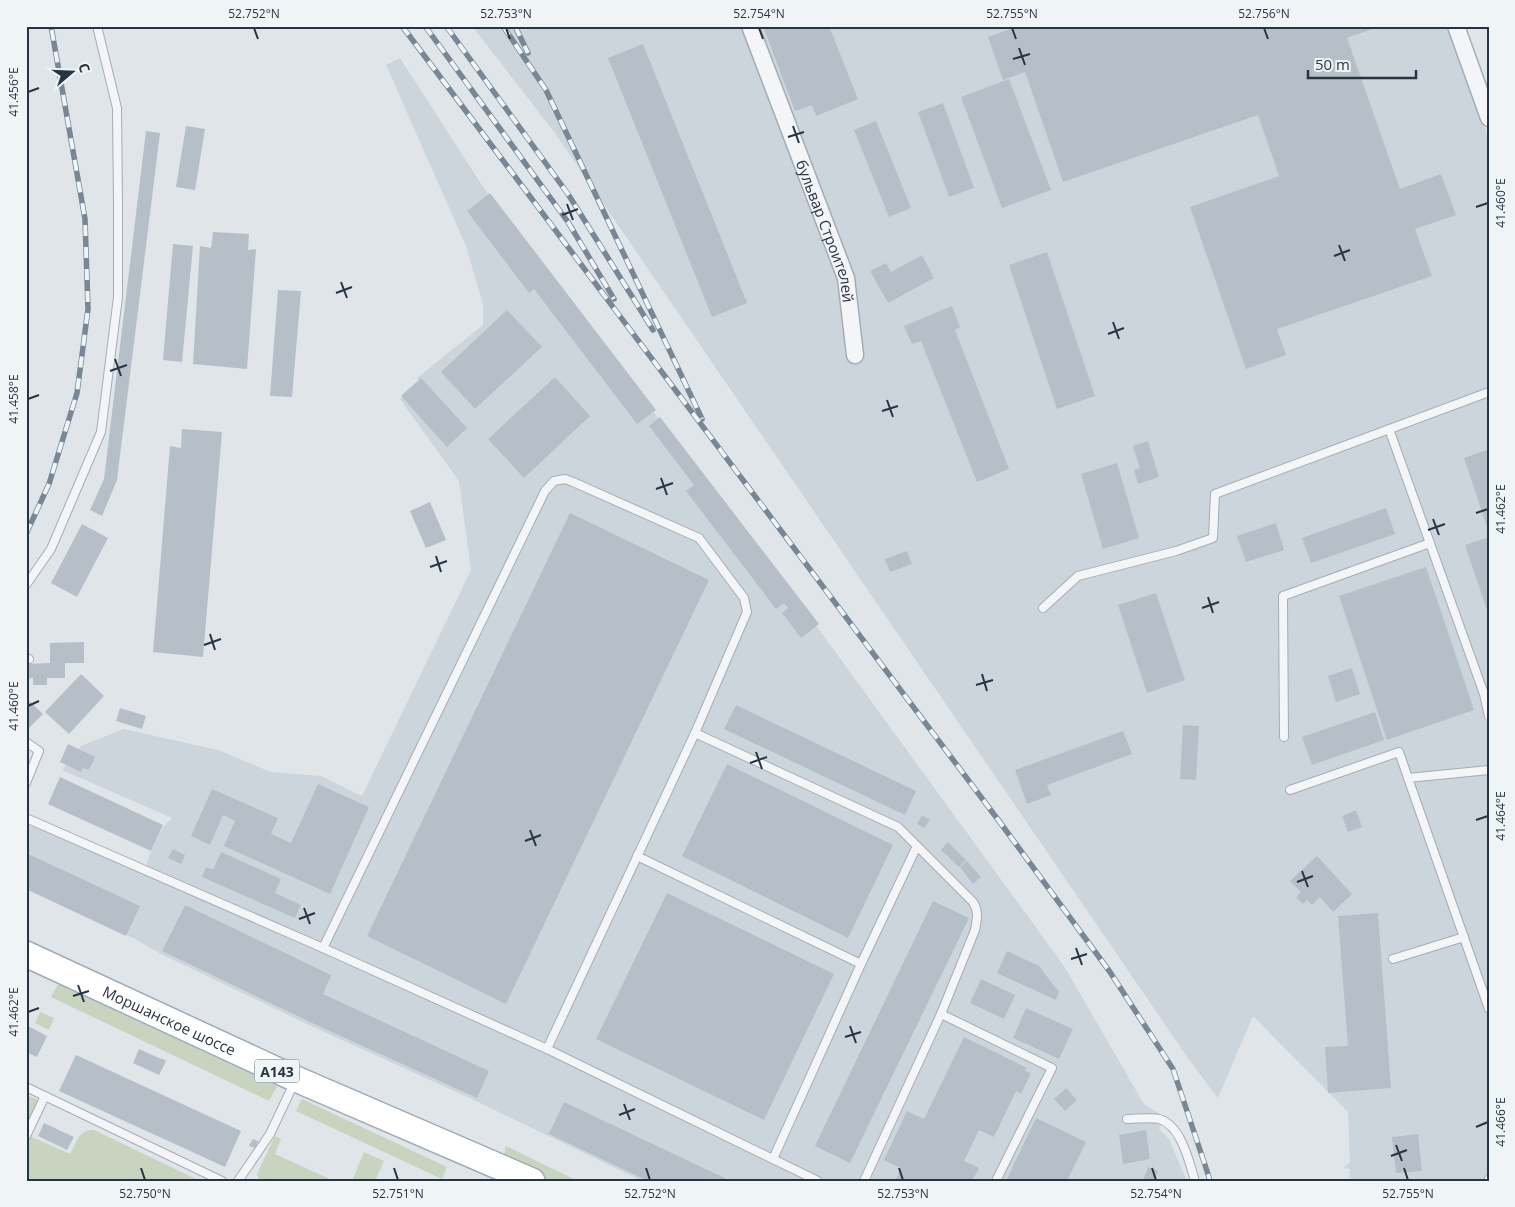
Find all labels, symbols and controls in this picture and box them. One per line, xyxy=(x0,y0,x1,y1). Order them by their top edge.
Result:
text: 52.752°N xyxy=(228,5,280,22)
text: 52.753°N xyxy=(480,5,532,22)
text: 52.754°N xyxy=(733,5,785,22)
text: 52.755°N xyxy=(986,5,1038,22)
text: 52.756°N xyxy=(1238,5,1290,22)
north arrow xyxy=(48,48,98,98)
scale bar xyxy=(1308,48,1415,80)
text: 50 m xyxy=(1315,54,1350,74)
text: С xyxy=(74,60,95,75)
text: 41.456°E xyxy=(5,67,22,117)
street label: бульвар Строителей xyxy=(792,157,859,303)
text: 41.460°E xyxy=(1492,178,1509,228)
text: 41.458°E xyxy=(5,374,22,424)
text: 41.462°E xyxy=(1492,484,1509,534)
text: 41.460°E xyxy=(5,681,22,731)
text: 41.464°E xyxy=(1492,791,1509,841)
street label: Моршанское шоссе xyxy=(100,981,239,1060)
text: 41.462°E xyxy=(5,987,22,1037)
road number: А143 xyxy=(254,1060,300,1082)
text: 41.466°E xyxy=(1492,1097,1509,1147)
text: 52.750°N xyxy=(119,1185,171,1202)
text: 52.751°N xyxy=(372,1185,424,1202)
text: 52.752°N xyxy=(624,1185,676,1202)
text: 52.753°N xyxy=(877,1185,929,1202)
text: 52.754°N xyxy=(1130,1185,1182,1202)
text: 52.755°N xyxy=(1382,1185,1434,1202)

